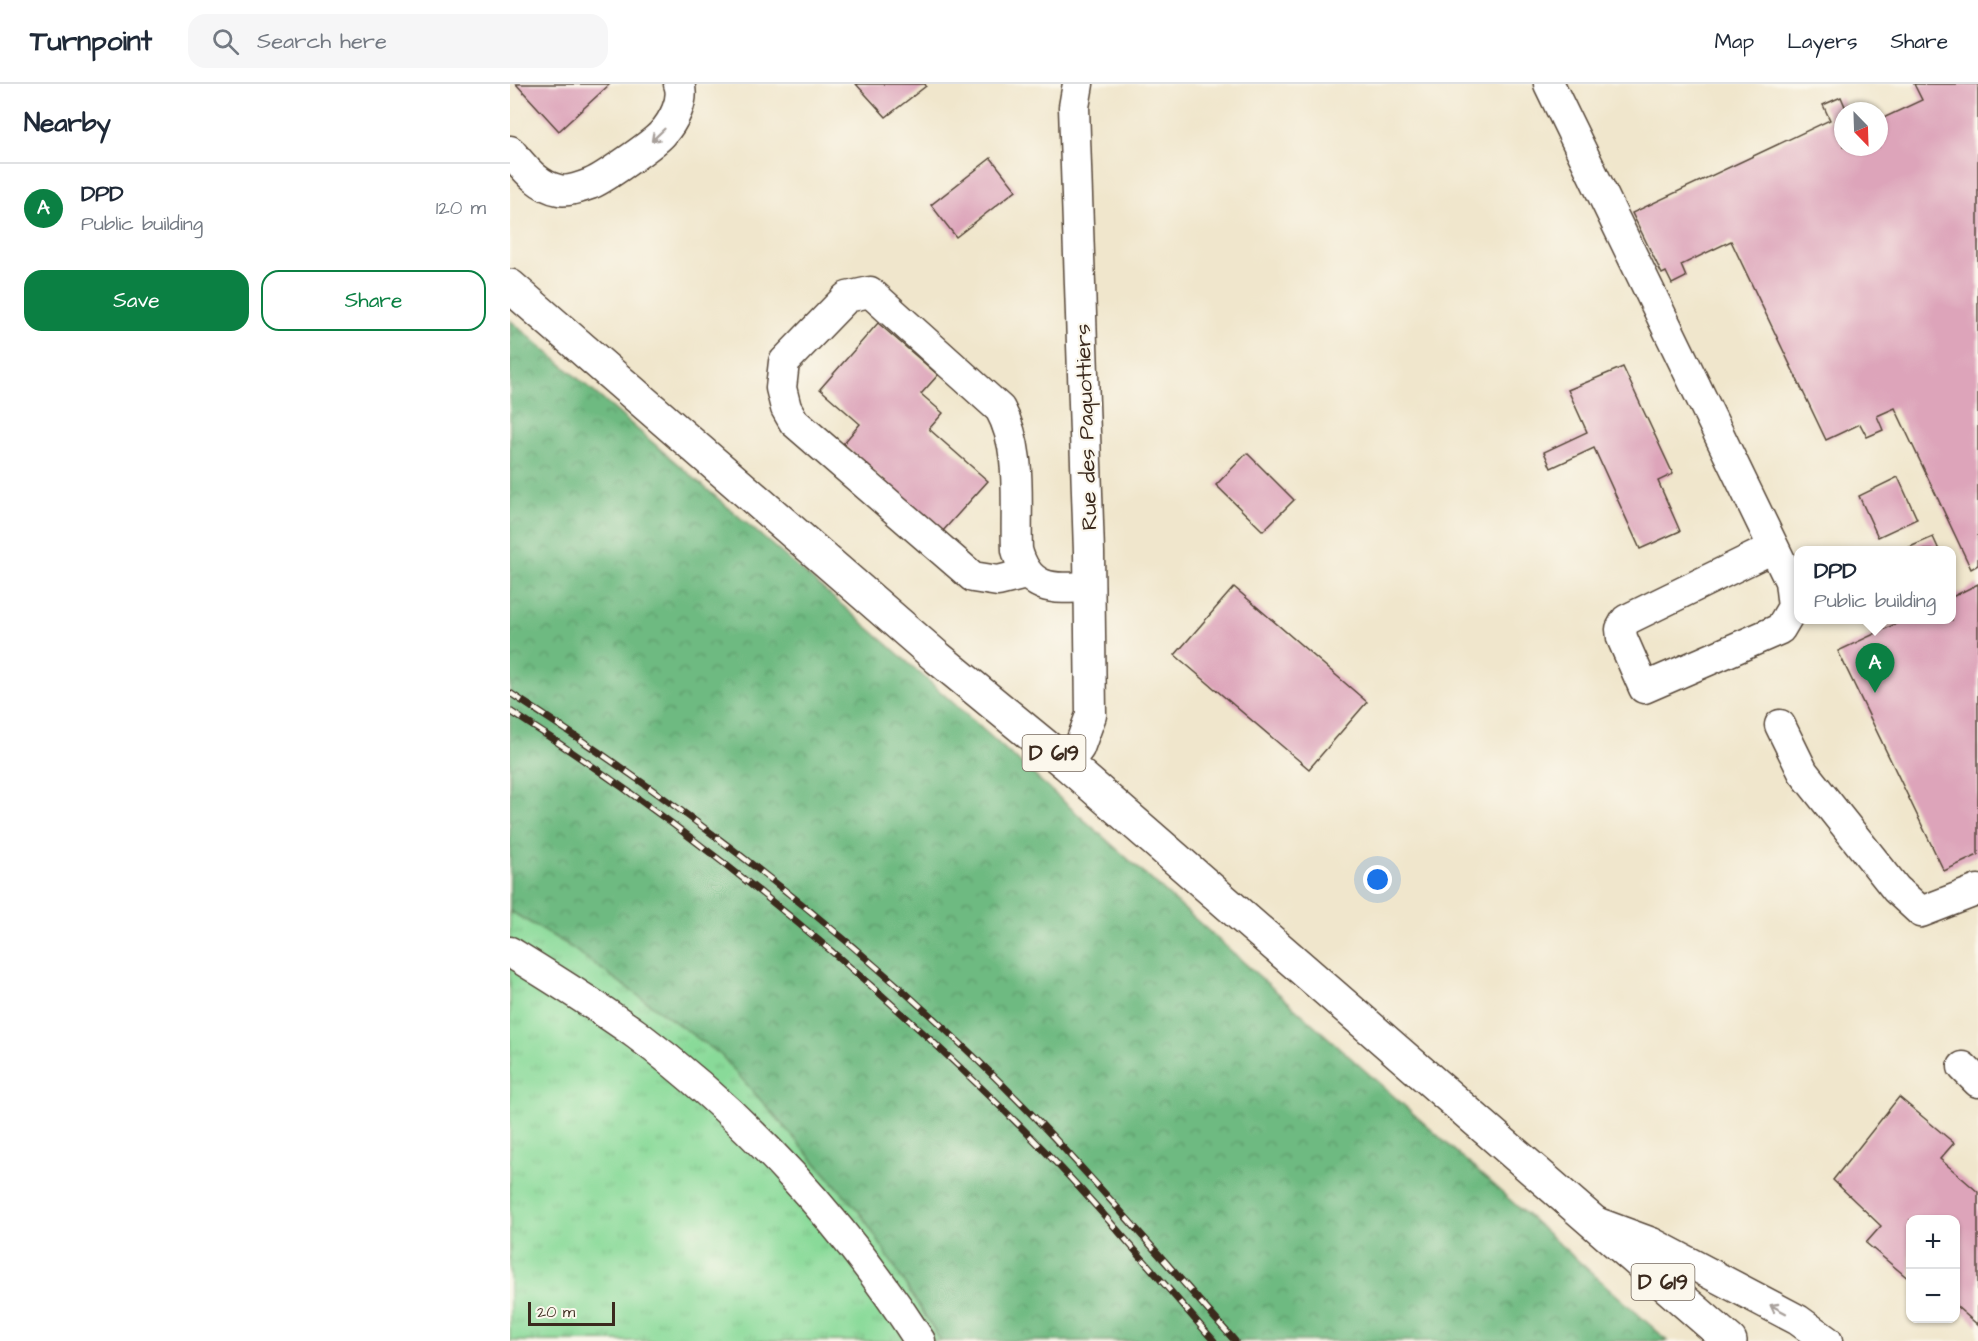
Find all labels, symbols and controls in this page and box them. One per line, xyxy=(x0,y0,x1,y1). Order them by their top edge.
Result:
search box xyxy=(188,14,608,68)
text: Turnpoint xyxy=(30,22,152,61)
icon: search xyxy=(209,25,242,58)
text: Search here xyxy=(257,26,387,57)
text: Map xyxy=(1714,27,1754,56)
text: Layers xyxy=(1787,27,1857,56)
text: Share xyxy=(1890,27,1948,56)
north arrow xyxy=(1834,102,1888,156)
text: Nearby xyxy=(24,105,111,141)
one-way arrow xyxy=(651,128,666,142)
text: DPD xyxy=(81,179,124,210)
text: A xyxy=(37,194,50,222)
text: 120 m xyxy=(436,194,486,222)
text: Public building xyxy=(81,210,203,238)
button: Save xyxy=(24,270,249,331)
button: Share xyxy=(261,270,486,331)
street label: Rue des Paquottiers xyxy=(1067,323,1106,531)
popup xyxy=(1794,546,1956,624)
text: DPD xyxy=(1814,556,1856,587)
text: Public building xyxy=(1814,587,1936,615)
pin: A xyxy=(1856,644,1894,693)
road number: D 619 xyxy=(1022,735,1086,771)
your location xyxy=(1363,865,1392,894)
map controls xyxy=(1906,1215,1960,1323)
button: + xyxy=(1906,1215,1960,1269)
road number: D 619 xyxy=(1632,1264,1694,1300)
button: − xyxy=(1906,1269,1960,1323)
scale bar xyxy=(528,1299,615,1326)
text: 20 m xyxy=(537,1301,575,1323)
one-way arrow xyxy=(1769,1303,1787,1314)

